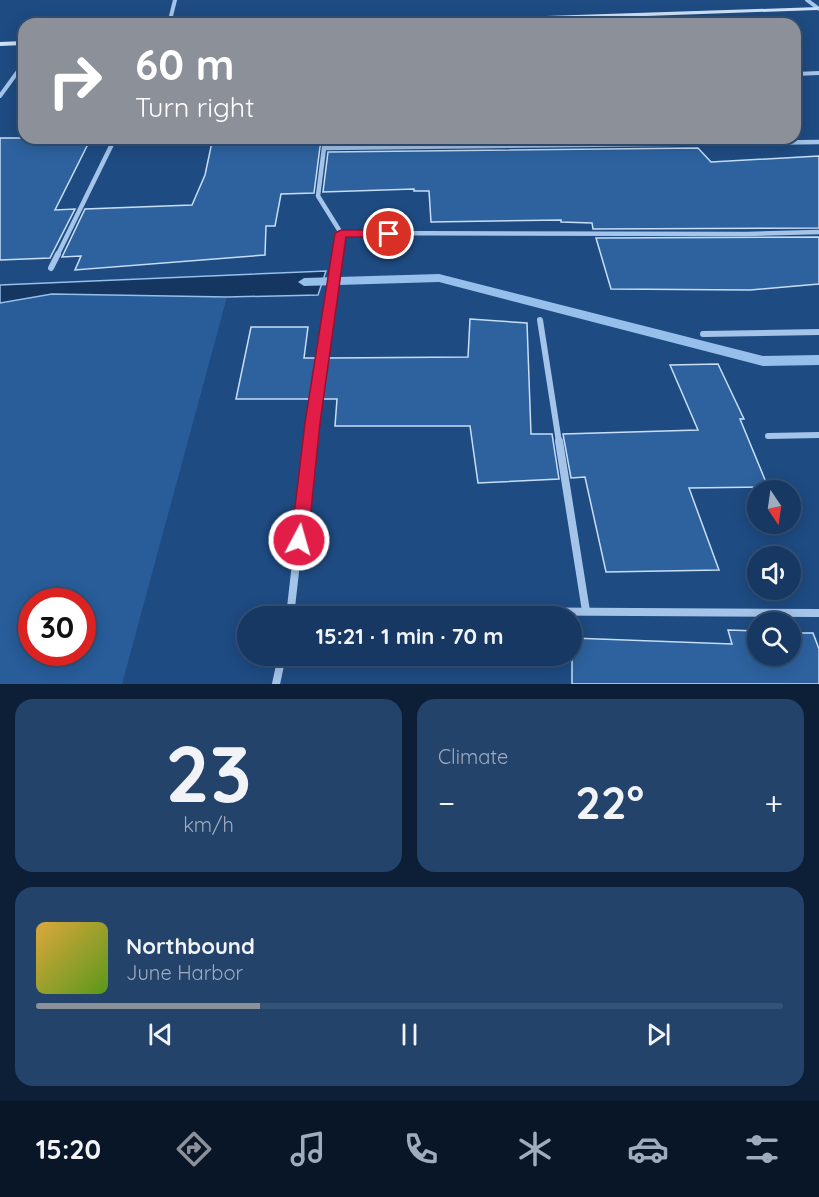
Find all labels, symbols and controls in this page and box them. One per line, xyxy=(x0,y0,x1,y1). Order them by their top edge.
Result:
text: 60 m xyxy=(135,38,235,91)
icon: right xyxy=(36,42,114,120)
text: Turn right xyxy=(135,90,254,124)
pin xyxy=(363,208,414,259)
icon: arrive xyxy=(372,217,405,250)
north arrow xyxy=(747,480,801,534)
map controls xyxy=(747,480,801,666)
position arrow xyxy=(267,508,331,572)
button: sound xyxy=(747,546,801,600)
speed limit sign: 30 xyxy=(18,588,96,666)
button: search xyxy=(747,612,801,666)
text: 15:21 · 1 min · 70 m xyxy=(315,622,504,650)
text: 23 xyxy=(165,724,252,822)
text: Climate xyxy=(438,744,508,769)
text: 22° xyxy=(575,774,644,830)
text: − xyxy=(438,782,455,823)
text: + xyxy=(764,782,783,823)
text: km/h xyxy=(183,812,234,837)
text: Northbound xyxy=(126,932,255,960)
text: June Harbor xyxy=(126,960,243,985)
icon: previous xyxy=(144,1018,177,1051)
icon: pause xyxy=(393,1018,426,1051)
icon: next xyxy=(642,1018,675,1051)
icon: directions xyxy=(173,1128,215,1170)
icon: music xyxy=(287,1128,329,1170)
icon: phone xyxy=(400,1128,442,1170)
icon: climate xyxy=(514,1128,556,1170)
icon: car xyxy=(627,1128,669,1170)
icon: filters xyxy=(741,1128,783,1170)
text: 15:20 xyxy=(36,1132,101,1166)

